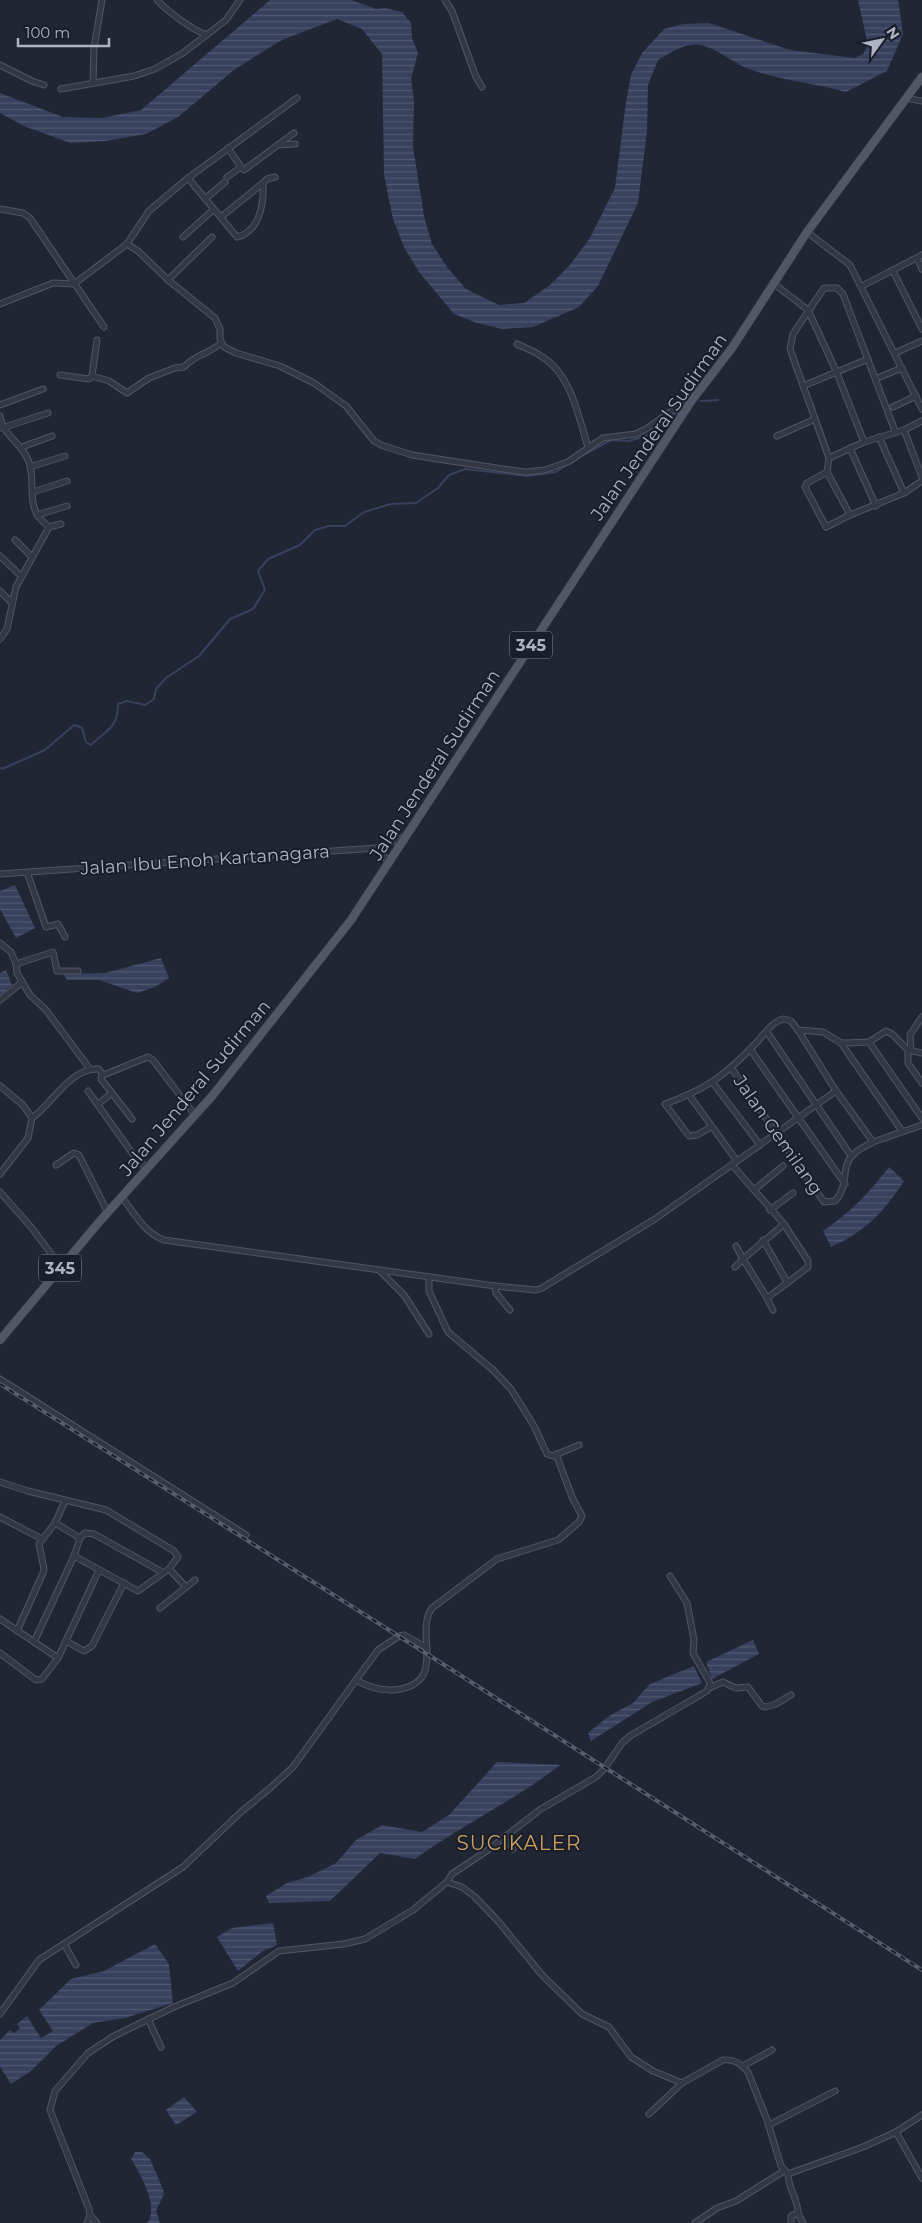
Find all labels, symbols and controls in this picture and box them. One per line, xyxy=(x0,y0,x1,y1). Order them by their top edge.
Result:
scale bar xyxy=(18,15,109,47)
north arrow xyxy=(857,15,907,65)
text: 100 m xyxy=(25,23,70,42)
text: N xyxy=(882,23,904,43)
street label: Jalan Jenderal Sudirman xyxy=(585,329,732,525)
road number: 345 xyxy=(510,632,552,658)
street label: Jalan Jenderal Sudirman xyxy=(365,666,505,865)
street label: Jalan Ibu Enoh Kartanagara xyxy=(79,840,330,880)
street label: Jalan Jenderal Sudirman xyxy=(114,996,275,1181)
street label: Jalan Gemilang xyxy=(728,1070,827,1199)
road number: 345 xyxy=(39,1254,81,1282)
district label: SUCIKALER xyxy=(457,1831,582,1855)

